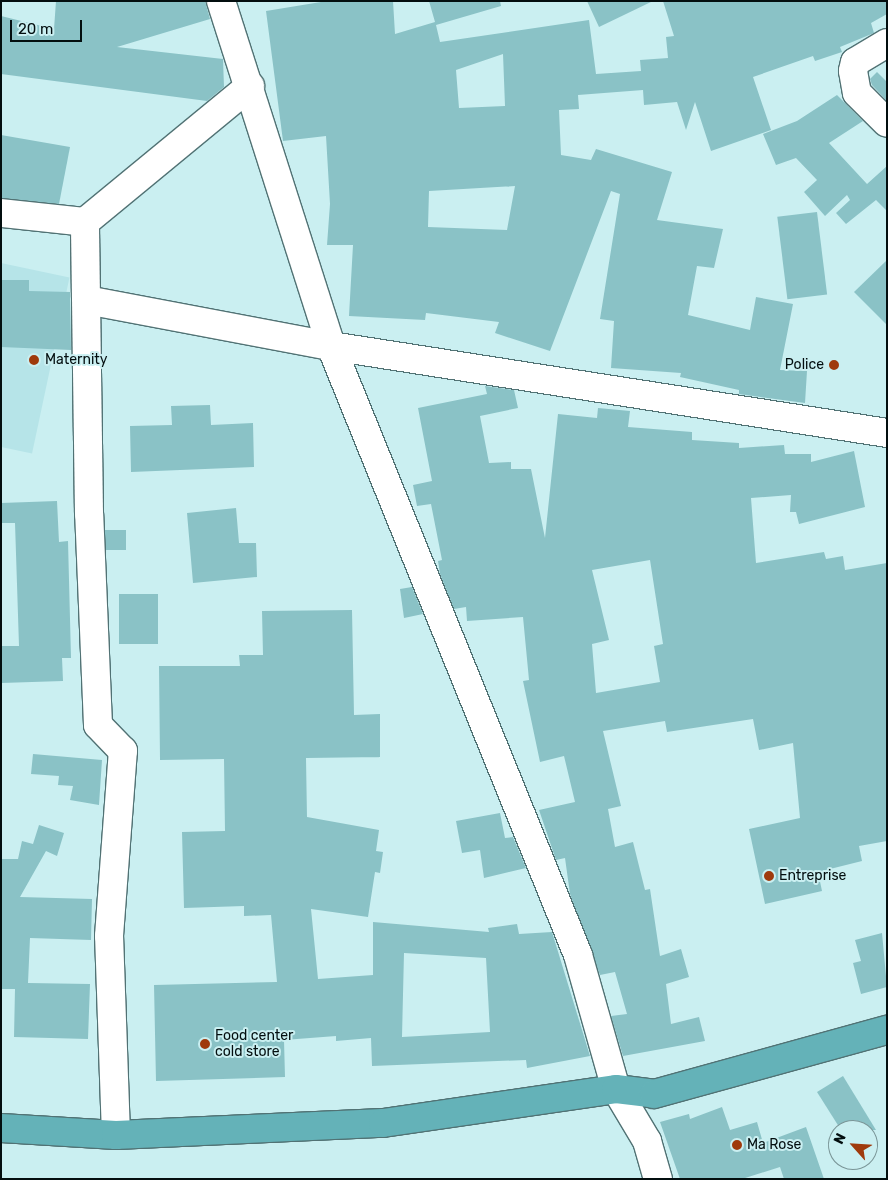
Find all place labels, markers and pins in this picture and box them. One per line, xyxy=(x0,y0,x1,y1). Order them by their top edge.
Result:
place label: Maternity xyxy=(45,352,107,368)
marker: Maternity xyxy=(27,353,41,367)
place label: Police xyxy=(785,357,824,373)
marker: Police xyxy=(828,359,840,371)
place label: Entreprise xyxy=(779,868,846,884)
marker: Entreprise xyxy=(763,870,775,882)
place label: Food center cold store xyxy=(215,1028,293,1060)
marker: Food center cold store xyxy=(199,1038,211,1050)
place label: Ma Rose xyxy=(747,1137,801,1153)
marker: Ma Rose xyxy=(731,1139,743,1151)

